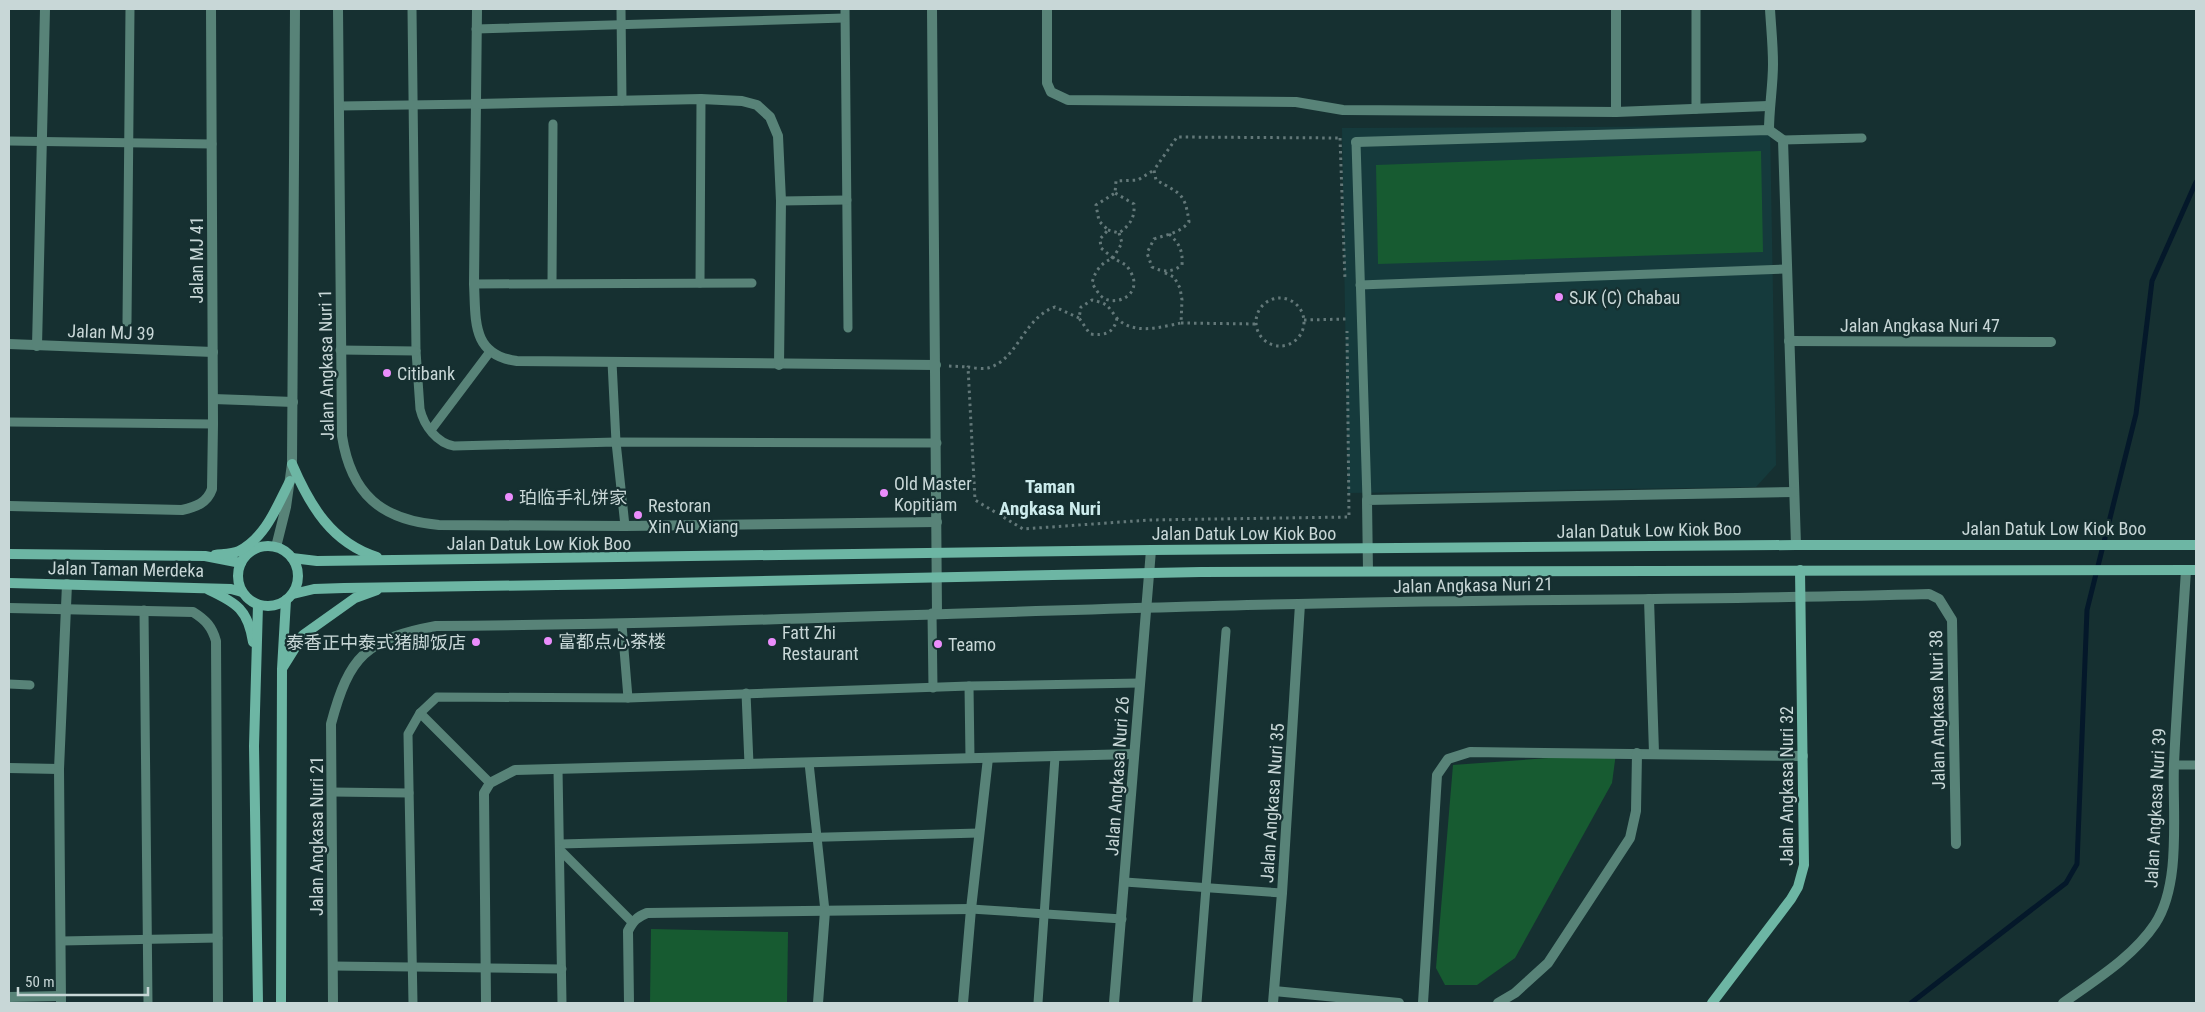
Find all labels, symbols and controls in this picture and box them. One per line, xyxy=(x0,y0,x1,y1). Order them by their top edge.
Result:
street label: Jalan MJ 41 xyxy=(186,216,207,304)
place label: SJK (C) Chabau xyxy=(1569,287,1680,309)
street label: Jalan Angkasa Nuri 1 xyxy=(314,289,338,441)
marker: SJK (C) Chabau xyxy=(1553,291,1565,303)
street label: Jalan Angkasa Nuri 47 xyxy=(1840,315,2000,336)
street label: Jalan MJ 39 xyxy=(67,320,155,344)
place label: Citibank xyxy=(397,363,455,384)
marker: Citibank xyxy=(381,367,393,379)
place label: Old Master Kopitiam xyxy=(894,473,972,515)
district label: Taman Angkasa Nuri xyxy=(999,475,1101,520)
place label: 珀临手礼饼家 xyxy=(519,487,627,508)
marker: Old Master Kopitiam xyxy=(878,487,890,499)
marker: 珀临手礼饼家 xyxy=(503,491,515,503)
place label: Restoran Xin Au Xiang xyxy=(648,495,738,537)
marker: Restoran Xin Au Xiang xyxy=(632,509,644,521)
street label: Jalan Datuk Low Kiok Boo xyxy=(1557,518,1741,542)
street label: Jalan Datuk Low Kiok Boo xyxy=(1962,518,2146,539)
street label: Jalan Datuk Low Kiok Boo xyxy=(1152,523,1336,544)
street label: Jalan Datuk Low Kiok Boo xyxy=(447,533,631,554)
street label: Jalan Taman Merdeka xyxy=(48,557,204,581)
street label: Jalan Angkasa Nuri 21 xyxy=(1393,573,1553,597)
place label: Fatt Zhi Restaurant xyxy=(782,622,859,664)
street label: Jalan Angkasa Nuri 38 xyxy=(1925,630,1949,790)
place label: 富都点心茶楼 xyxy=(558,631,666,652)
place label: 泰香正中泰式猪脚饭店 xyxy=(286,632,466,653)
place label: Teamo xyxy=(948,634,996,655)
marker: 富都点心茶楼 xyxy=(542,635,554,647)
marker: 泰香正中泰式猪脚饭店 xyxy=(470,636,482,648)
marker: Fatt Zhi Restaurant xyxy=(766,636,778,648)
marker: Teamo xyxy=(932,638,944,650)
street label: Jalan Angkasa Nuri 26 xyxy=(1101,695,1133,857)
street label: Jalan Angkasa Nuri 32 xyxy=(1776,706,1797,866)
street label: Jalan Angkasa Nuri 35 xyxy=(1256,722,1288,884)
street label: Jalan Angkasa Nuri 39 xyxy=(2140,728,2170,888)
street label: Jalan Angkasa Nuri 21 xyxy=(306,756,327,916)
scale bar xyxy=(18,964,148,996)
text: 50 m xyxy=(25,973,55,991)

